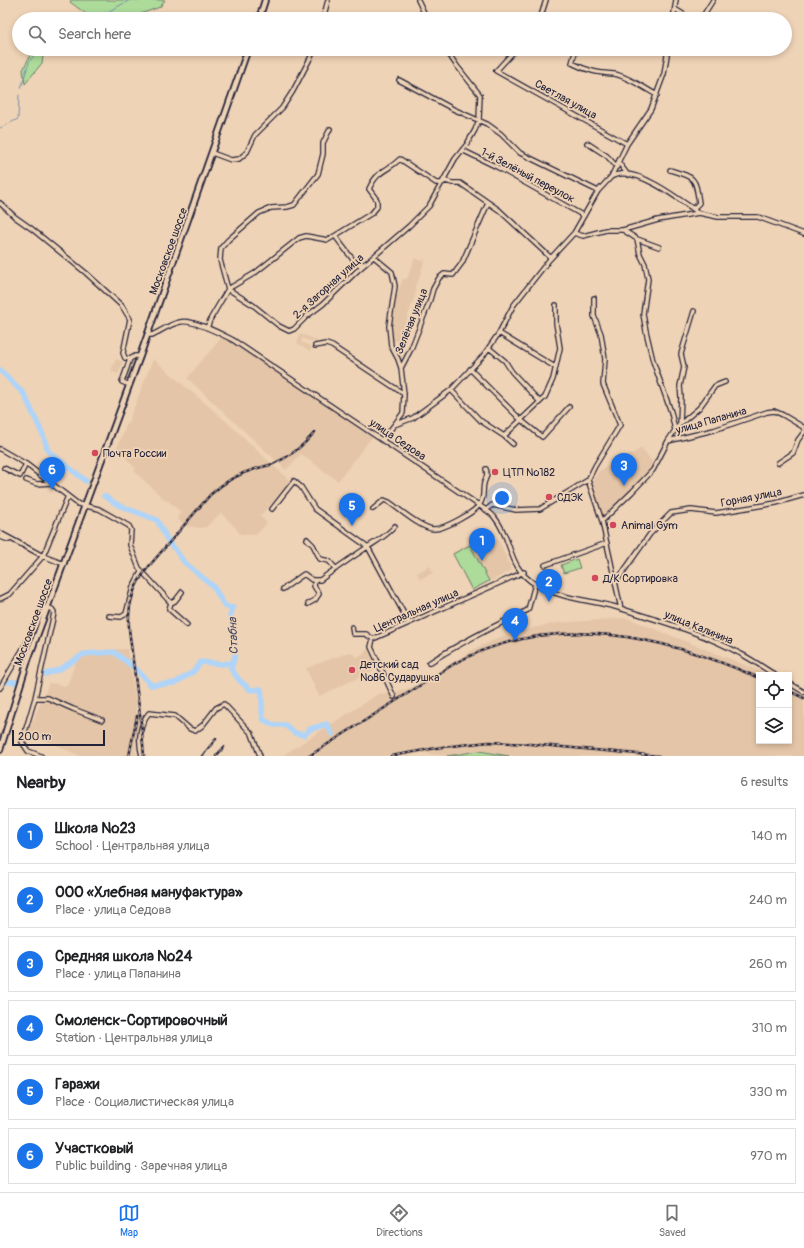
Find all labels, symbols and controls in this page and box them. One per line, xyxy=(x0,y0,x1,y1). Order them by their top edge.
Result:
search box xyxy=(12,12,792,56)
icon: search xyxy=(26,23,48,45)
text: Search here xyxy=(58,25,131,44)
street label: Светлая улица xyxy=(532,77,599,122)
street label: 1-й Зелёный переулок xyxy=(479,145,577,206)
street label: Московское шоссе xyxy=(147,205,190,296)
street label: 2-я Загорная улица xyxy=(290,251,366,321)
street label: Зелёная улица xyxy=(392,287,430,356)
street label: улица Папанина xyxy=(673,404,748,437)
street label: улица Седова xyxy=(366,415,428,463)
place label: Почта России xyxy=(103,447,167,460)
marker: Почта России xyxy=(90,448,100,458)
pin: 3 xyxy=(611,453,637,486)
pin: 6 xyxy=(39,457,65,490)
place label: ЦТП №182 xyxy=(503,466,555,479)
marker: ЦТП №182 xyxy=(490,467,500,477)
street label: Горная улица xyxy=(719,485,783,510)
your location xyxy=(492,488,512,508)
place label: СДЭК xyxy=(557,491,583,504)
marker: СДЭК xyxy=(544,492,554,502)
pin: 5 xyxy=(339,493,365,526)
place label: Animal Gym xyxy=(621,519,678,532)
marker: Animal Gym xyxy=(608,520,618,530)
pin: 1 xyxy=(469,528,495,561)
pin: 2 xyxy=(536,569,562,602)
place label: Д/К Сортировка xyxy=(602,572,678,585)
marker: Д/К Сортировка xyxy=(590,573,600,583)
street label: Московское шоссе xyxy=(12,576,55,667)
street label: Центральная улица xyxy=(372,586,460,635)
street label: улица Калинина xyxy=(662,607,735,647)
pin: 4 xyxy=(502,608,528,641)
water label: Стабна xyxy=(225,616,242,655)
place label: Детский сад №86 Сударушка xyxy=(359,658,439,684)
marker: Детский сад №86 Сударушка xyxy=(347,665,357,675)
map controls xyxy=(756,672,792,744)
button: locate xyxy=(756,672,792,708)
button: layers xyxy=(756,708,792,744)
scale bar xyxy=(12,728,105,747)
text: 200 m xyxy=(18,730,51,743)
text: Nearby xyxy=(16,772,65,793)
text: 6 results xyxy=(741,774,788,790)
text: Школа №23 xyxy=(55,819,136,838)
text: 1 xyxy=(27,828,33,844)
text: 140 m xyxy=(751,828,787,844)
text: School · Центральная улица xyxy=(55,838,210,854)
text: ООО «Хлебная мануфактура» xyxy=(55,883,243,902)
text: 2 xyxy=(26,892,34,908)
text: 240 m xyxy=(749,892,787,908)
text: Place · улица Седова xyxy=(55,902,171,918)
text: Средняя школа №24 xyxy=(55,947,192,966)
text: 3 xyxy=(26,956,34,972)
text: 260 m xyxy=(749,956,787,972)
text: Place · улица Папанина xyxy=(55,966,181,982)
text: Смоленск-Сортировочный xyxy=(55,1011,228,1030)
text: 4 xyxy=(26,1020,34,1036)
text: 310 m xyxy=(751,1020,787,1036)
text: Station · Центральная улица xyxy=(55,1030,213,1046)
text: Гаражи xyxy=(55,1075,100,1094)
text: 5 xyxy=(26,1084,34,1100)
text: 330 m xyxy=(749,1084,787,1100)
text: Place · Социалистическая улица xyxy=(55,1094,234,1110)
text: Участковый xyxy=(55,1139,133,1158)
text: 6 xyxy=(26,1148,34,1164)
text: 970 m xyxy=(750,1148,787,1164)
text: Public building · Заречная улица xyxy=(55,1158,227,1174)
tab: Map xyxy=(118,1202,140,1239)
tab: Directions xyxy=(376,1202,423,1239)
tab: Saved xyxy=(659,1202,686,1239)

